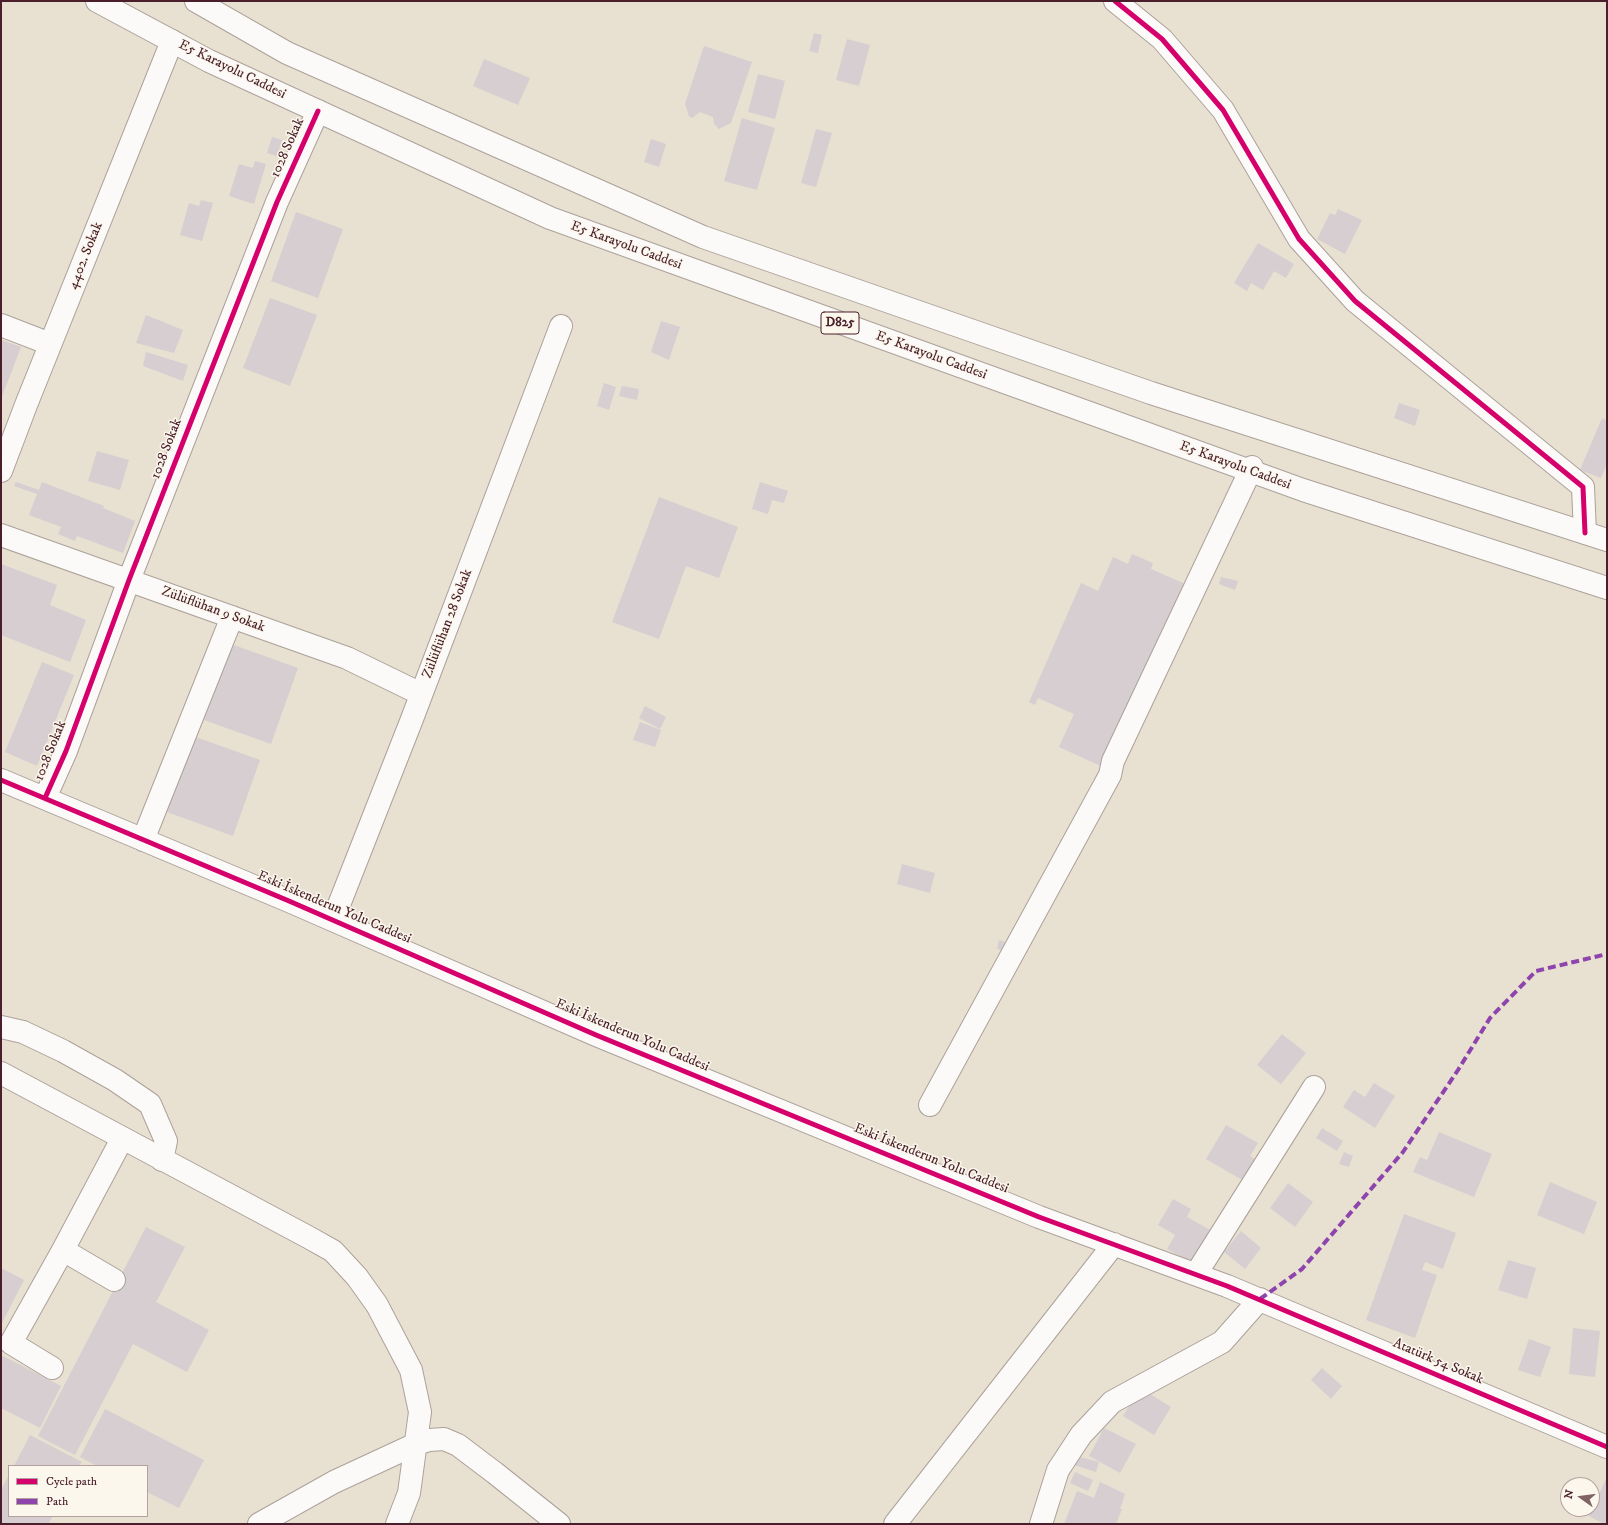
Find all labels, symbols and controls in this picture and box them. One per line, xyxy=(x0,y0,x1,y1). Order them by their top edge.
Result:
street label: E5 Karayolu Caddesi xyxy=(176,37,288,103)
street label: 1028 Sokak xyxy=(267,116,309,180)
street label: E5 Karayolu Caddesi xyxy=(568,218,684,274)
street label: 4402. Sokak xyxy=(65,220,107,292)
road number: D825 xyxy=(821,312,859,334)
street label: E5 Karayolu Caddesi xyxy=(873,328,989,384)
street label: 1028 Sokak xyxy=(148,416,186,482)
street label: E5 Karayolu Caddesi xyxy=(1177,438,1293,494)
street label: Zülüflühan 28 Sokak xyxy=(419,567,477,681)
street label: Zülüflühan 9 Sokak xyxy=(159,583,267,637)
street label: 1028 Sokak xyxy=(31,718,71,784)
street label: Eski İskenderun Yolu Caddesi xyxy=(255,868,413,948)
street label: Eski İskenderun Yolu Caddesi xyxy=(553,996,711,1076)
street label: Eski İskenderun Yolu Caddesi xyxy=(851,1120,1011,1198)
street label: Atatürk 54 Sokak xyxy=(1390,1335,1486,1389)
legend xyxy=(8,1465,148,1517)
text: Cycle path xyxy=(46,1474,97,1489)
north arrow xyxy=(1560,1477,1600,1517)
text: N xyxy=(1561,1488,1577,1500)
text: Path xyxy=(46,1494,68,1509)

